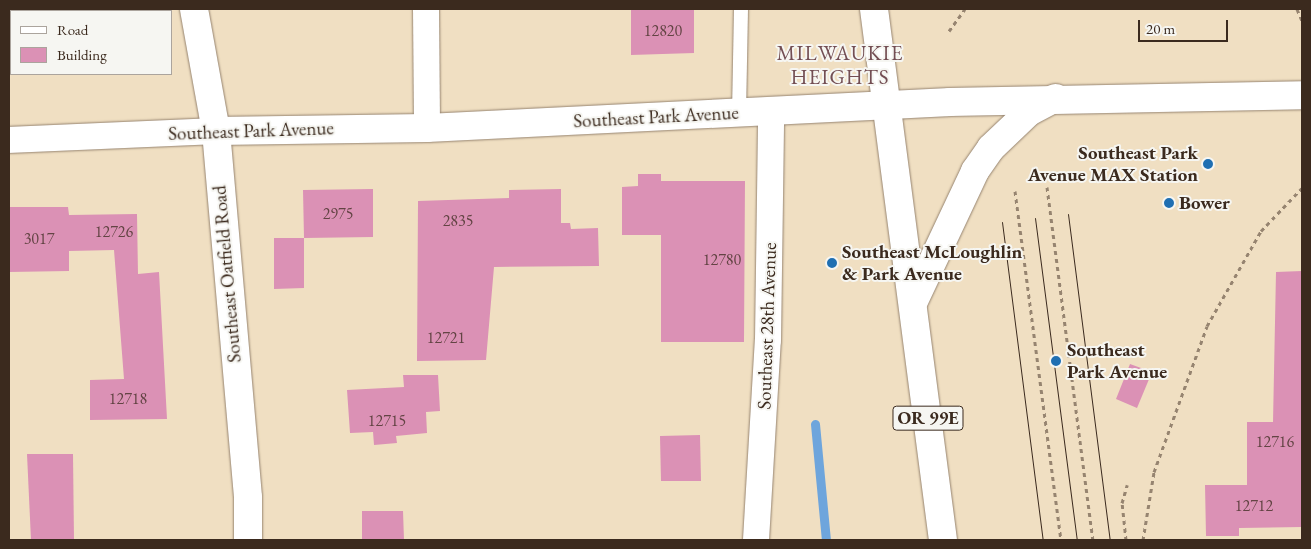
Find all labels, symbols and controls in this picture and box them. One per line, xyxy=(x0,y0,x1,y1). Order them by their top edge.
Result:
legend xyxy=(10,10,172,75)
scale bar xyxy=(1141,10,1231,42)
text: 20 m xyxy=(1146,19,1175,38)
text: Road xyxy=(57,20,88,39)
house number: 12820 xyxy=(644,21,682,41)
district label: MILWAUKIE HEIGHTS xyxy=(775,40,905,90)
text: Building xyxy=(57,45,107,64)
street label: Southeast Park Avenue xyxy=(573,101,739,133)
street label: Southeast Park Avenue xyxy=(168,117,334,145)
place label: Southeast Park Avenue MAX Station xyxy=(1028,142,1198,186)
marker: Southeast Park Avenue MAX Station xyxy=(1202,158,1214,170)
street label: Southeast Oatfield Road xyxy=(208,184,246,364)
place label: Bower xyxy=(1179,192,1230,214)
marker: Bower xyxy=(1163,197,1175,209)
house number: 2975 xyxy=(323,204,353,224)
house number: 2835 xyxy=(443,211,473,231)
house number: 12726 xyxy=(95,222,133,242)
house number: 3017 xyxy=(24,229,54,249)
place label: Southeast McLoughlin & Park Avenue xyxy=(842,241,1022,285)
street label: Southeast 28th Avenue xyxy=(753,242,781,410)
house number: 12780 xyxy=(703,250,741,270)
marker: Southeast McLoughlin & Park Avenue xyxy=(826,257,838,269)
house number: 12721 xyxy=(427,328,465,348)
place label: Southeast Park Avenue xyxy=(1067,339,1167,383)
marker: Southeast Park Avenue xyxy=(1049,354,1063,368)
house number: 12718 xyxy=(109,389,147,409)
road number: OR 99E xyxy=(892,402,964,433)
house number: 12715 xyxy=(368,411,406,431)
house number: 12716 xyxy=(1256,432,1294,452)
house number: 12712 xyxy=(1235,496,1273,516)

